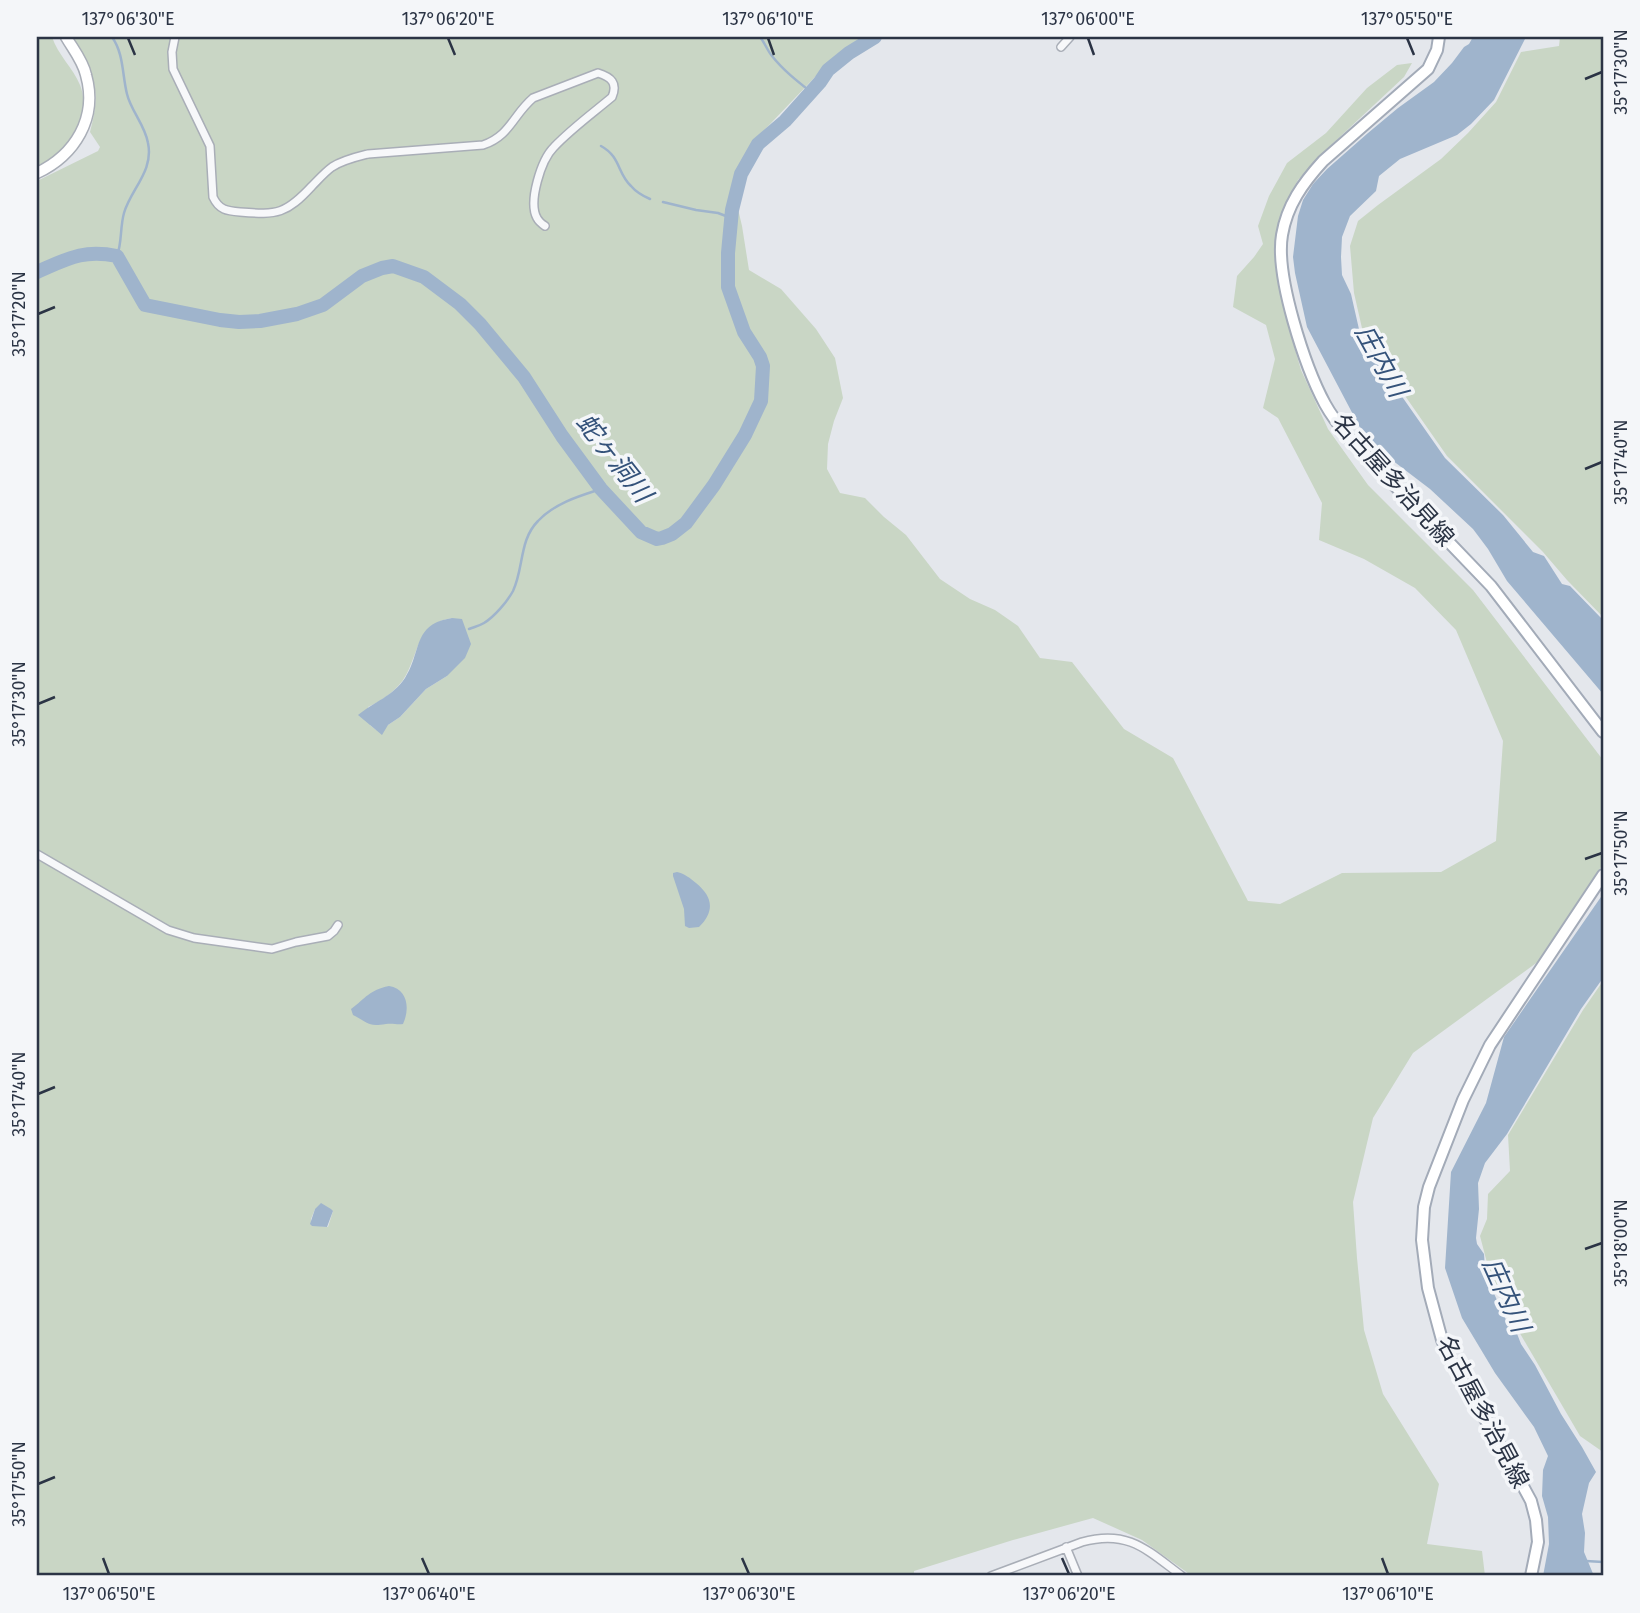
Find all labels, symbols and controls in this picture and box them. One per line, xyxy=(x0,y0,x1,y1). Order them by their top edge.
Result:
text: 137°06'30"E xyxy=(81,8,175,30)
text: 137°06'20"E xyxy=(401,8,495,30)
text: 137°06'10"E xyxy=(722,8,814,30)
text: 137°06'00"E xyxy=(1041,8,1135,30)
text: 137°05'50"E xyxy=(1361,8,1453,30)
text: 35°17'30"N xyxy=(1610,29,1632,115)
text: 35°17'20"N xyxy=(8,271,30,357)
water label: 庄内川 xyxy=(1349,319,1415,405)
water label: 蛇ヶ洞川 xyxy=(570,407,660,511)
street label: 名古屋多治見線 xyxy=(1326,408,1460,552)
text: 35°17'40"N xyxy=(1610,419,1632,505)
text: 35°17'30"N xyxy=(8,661,30,747)
text: 35°17'50"N xyxy=(1610,810,1632,896)
text: 35°17'40"N xyxy=(8,1051,30,1137)
text: 35°18'00"N xyxy=(1610,1199,1632,1287)
water label: 庄内川 xyxy=(1476,1253,1537,1340)
street label: 名古屋多治見線 xyxy=(1431,1331,1535,1493)
text: 35°17'50"N xyxy=(8,1441,30,1527)
text: 137°06'50"E xyxy=(62,1583,156,1605)
text: 137°06'40"E xyxy=(382,1583,476,1605)
text: 137°06'30"E xyxy=(702,1583,796,1605)
text: 137°06'20"E xyxy=(1022,1583,1116,1605)
text: 137°06'10"E xyxy=(1342,1583,1434,1605)

